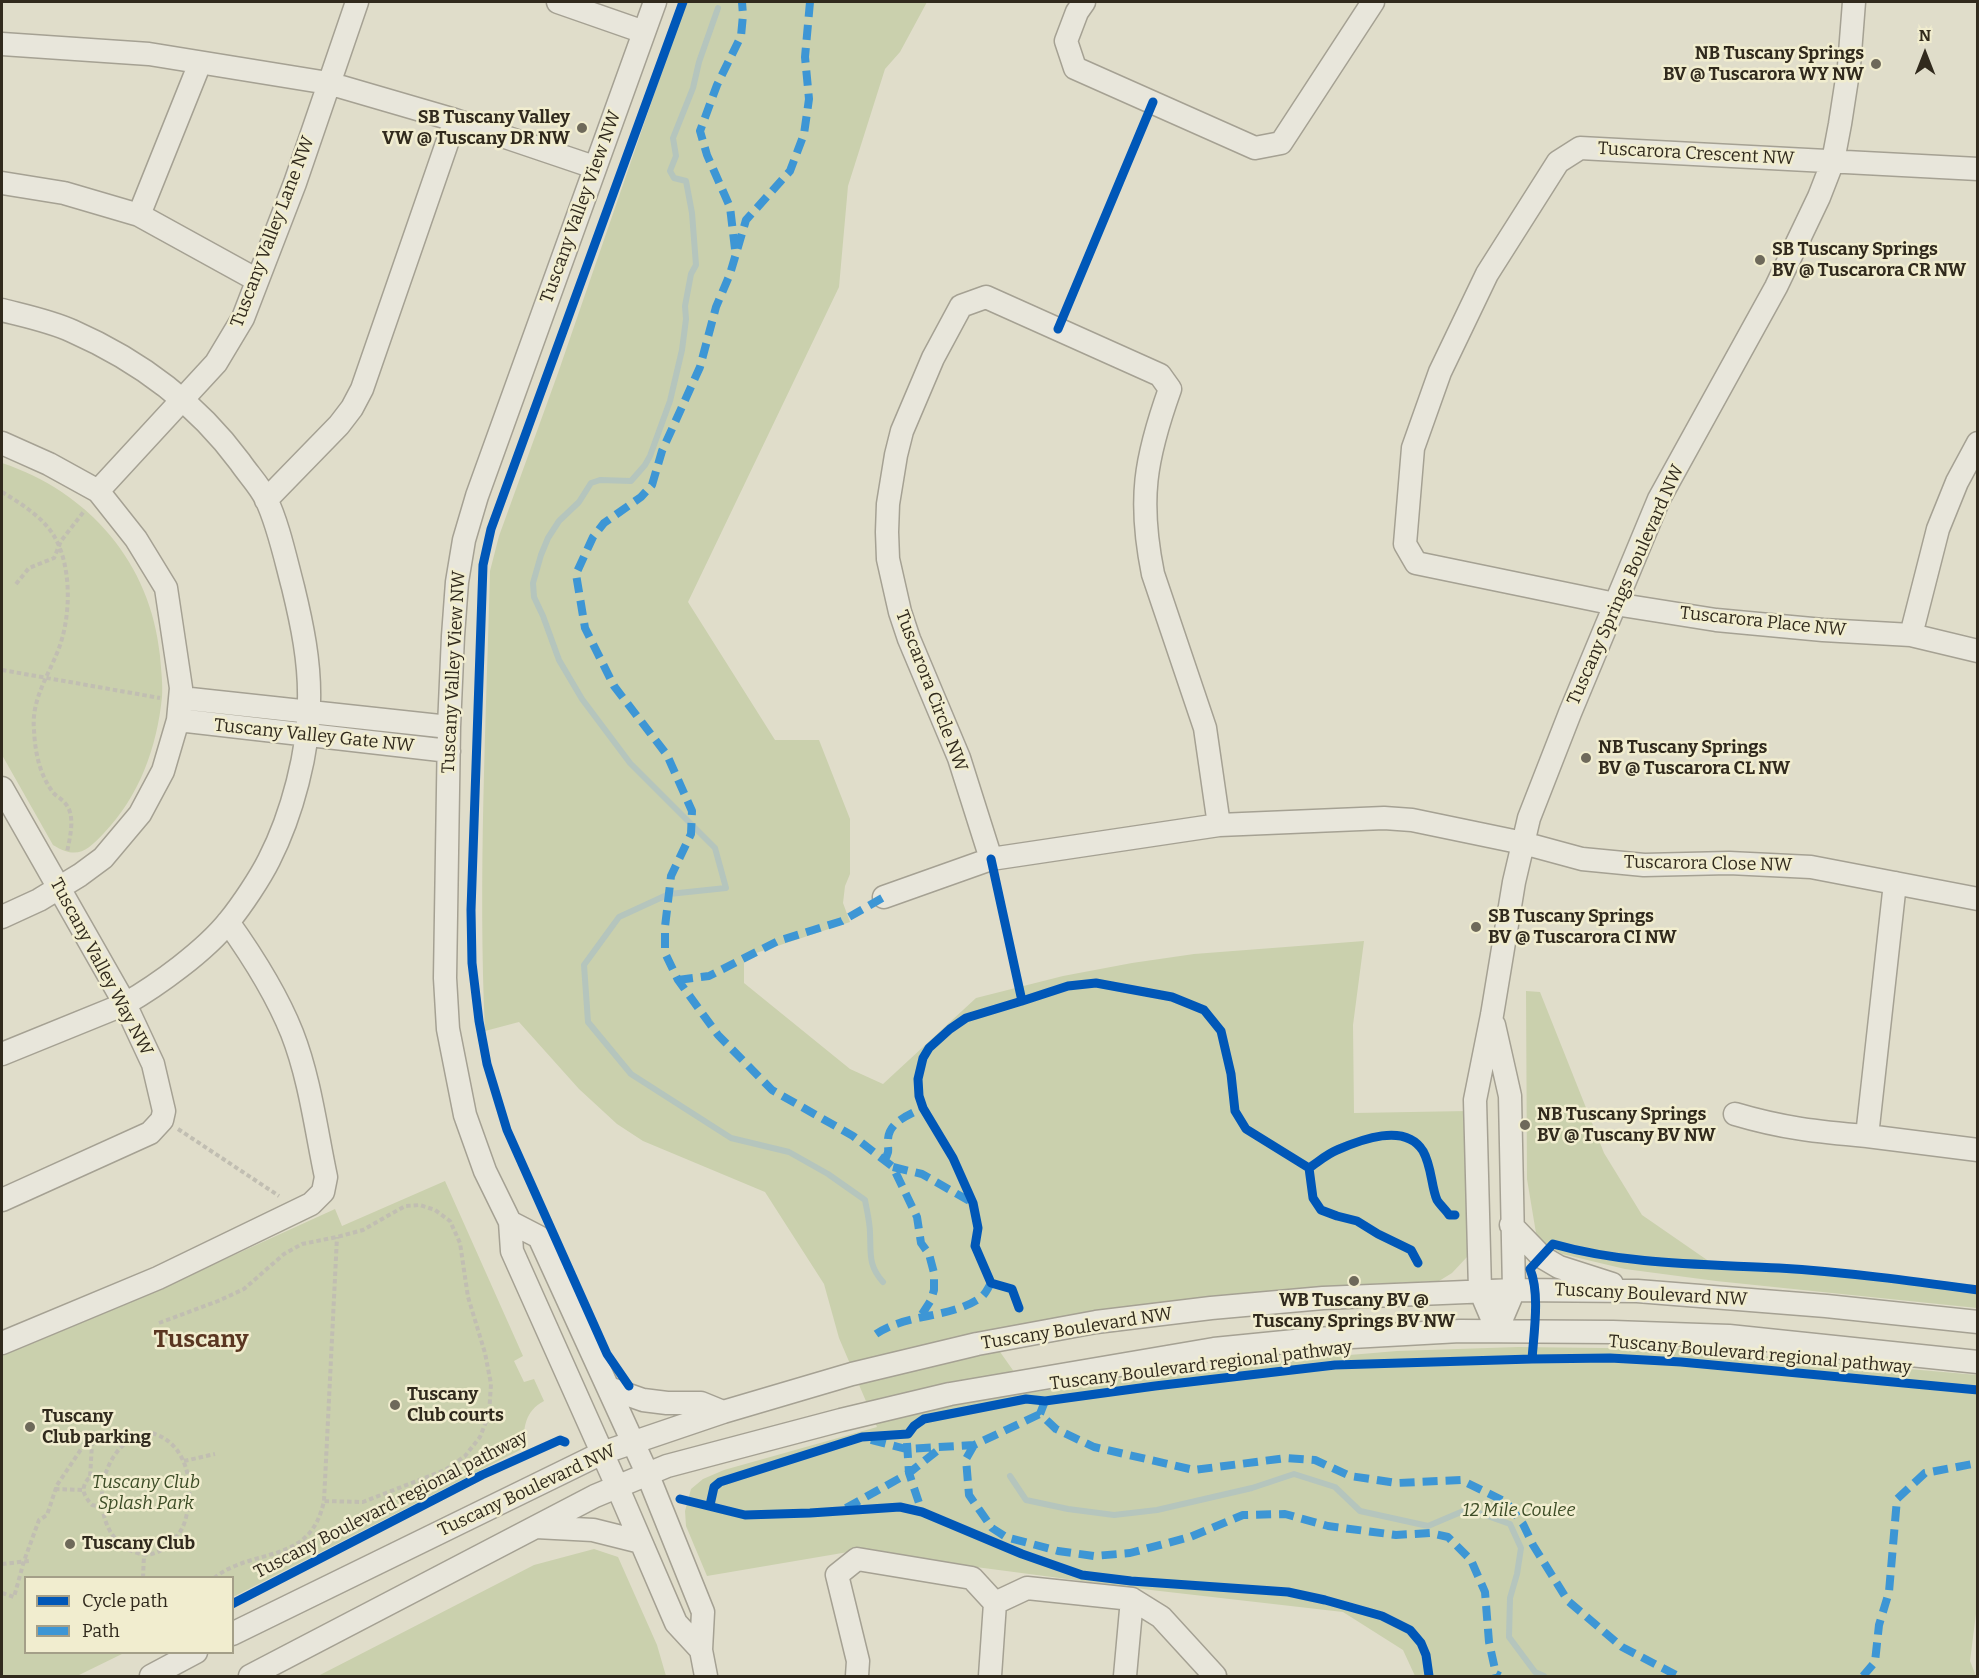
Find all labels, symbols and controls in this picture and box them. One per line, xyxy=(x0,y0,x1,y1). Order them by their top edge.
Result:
north arrow xyxy=(1895,24,1955,84)
text: N xyxy=(1919,26,1931,45)
place label: NB Tuscany Springs BV @ Tuscarora WY NW xyxy=(1663,43,1864,86)
marker: NB Tuscany Springs BV @ Tuscarora WY NW xyxy=(1869,57,1883,71)
place label: SB Tuscany Valley VW @ Tuscany DR NW xyxy=(382,107,570,150)
street label: Tuscany Valley View NW xyxy=(536,108,626,306)
marker: SB Tuscany Valley VW @ Tuscany DR NW xyxy=(575,121,589,135)
street label: Tuscany Valley Lane NW xyxy=(227,133,319,331)
street label: Tuscarora Crescent NW xyxy=(1597,138,1795,170)
place label: SB Tuscany Springs BV @ Tuscarora CR NW xyxy=(1772,239,1966,282)
marker: SB Tuscany Springs BV @ Tuscarora CR NW xyxy=(1753,253,1767,267)
street label: Tuscany Springs Boulevard NW xyxy=(1563,461,1689,709)
street label: Tuscany Valley View NW xyxy=(438,570,470,774)
street label: Tuscarora Place NW xyxy=(1679,603,1847,641)
street label: Tuscarora Circle NW xyxy=(890,607,972,775)
street label: Tuscany Valley Gate NW xyxy=(213,715,415,757)
place label: NB Tuscany Springs BV @ Tuscarora CL NW xyxy=(1598,737,1790,780)
marker: NB Tuscany Springs BV @ Tuscarora CL NW xyxy=(1579,751,1593,765)
street label: Tuscarora Close NW xyxy=(1624,852,1792,876)
street label: Tuscany Valley Way NW xyxy=(45,875,157,1059)
place label: SB Tuscany Springs BV @ Tuscarora CI NW xyxy=(1488,906,1677,948)
marker: SB Tuscany Springs BV @ Tuscarora CI NW xyxy=(1469,920,1483,934)
place label: NB Tuscany Springs BV @ Tuscany BV NW xyxy=(1537,1104,1716,1146)
marker: NB Tuscany Springs BV @ Tuscany BV NW xyxy=(1518,1118,1532,1132)
marker: WB Tuscany BV @ Tuscany Springs BV NW xyxy=(1347,1274,1361,1288)
street label: Tuscany Boulevard NW xyxy=(1554,1279,1748,1311)
place label: WB Tuscany BV @ Tuscany Springs BV NW xyxy=(1253,1290,1455,1332)
street label: Tuscany Boulevard NW xyxy=(980,1303,1174,1355)
district label: Tuscany xyxy=(154,1326,248,1354)
street label: Tuscany Boulevard regional pathway xyxy=(1607,1331,1913,1379)
street label: Tuscany Boulevard regional pathway xyxy=(1049,1337,1353,1395)
place label: Tuscany Club courts xyxy=(407,1384,504,1426)
marker: Tuscany Club courts xyxy=(388,1398,402,1412)
place label: Tuscany Club parking xyxy=(42,1406,151,1448)
marker: Tuscany Club parking xyxy=(23,1420,37,1434)
street label: Tuscany Boulevard regional pathway xyxy=(250,1426,532,1584)
street label: Tuscany Boulevard NW xyxy=(435,1440,619,1542)
park label: Tuscany Club Splash Park xyxy=(92,1472,200,1514)
park label: 12 Mile Coulee xyxy=(1463,1500,1575,1522)
place label: Tuscany Club xyxy=(82,1533,195,1555)
marker: Tuscany Club xyxy=(63,1537,77,1551)
legend xyxy=(24,1576,234,1654)
text: Cycle path xyxy=(82,1590,168,1612)
text: Path xyxy=(82,1620,120,1642)

